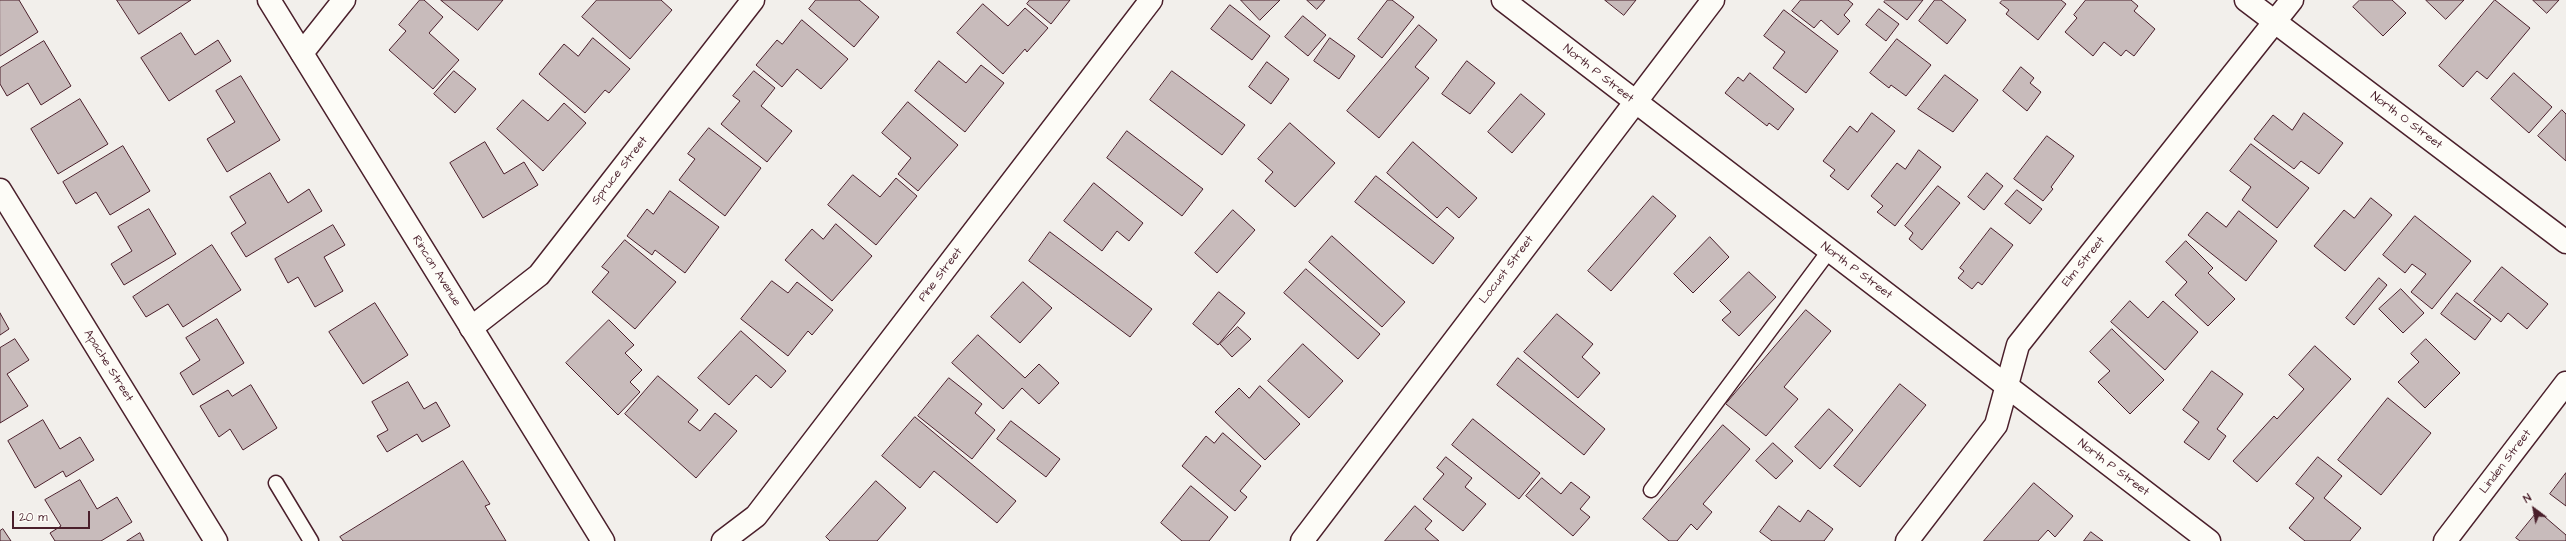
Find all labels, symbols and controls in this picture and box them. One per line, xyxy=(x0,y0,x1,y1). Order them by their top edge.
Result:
street label: North P Street xyxy=(1560,42,1636,106)
street label: North O Street xyxy=(2367,89,2445,153)
street label: Spruce Street xyxy=(589,134,651,208)
street label: Rincon Avenue xyxy=(409,233,463,309)
street label: Locust Street xyxy=(1477,233,1537,307)
street label: Elm Street xyxy=(2059,234,2109,290)
street label: North P Street xyxy=(1817,239,1895,303)
street label: Pine Street xyxy=(916,245,966,305)
street label: Apache Street xyxy=(80,327,136,405)
street label: Linden Street xyxy=(2477,427,2535,497)
street label: North P Street xyxy=(2074,436,2152,500)
north arrow xyxy=(2514,489,2554,529)
text: N xyxy=(2520,490,2534,507)
scale bar xyxy=(14,503,92,529)
text: 20 m xyxy=(19,509,48,526)

